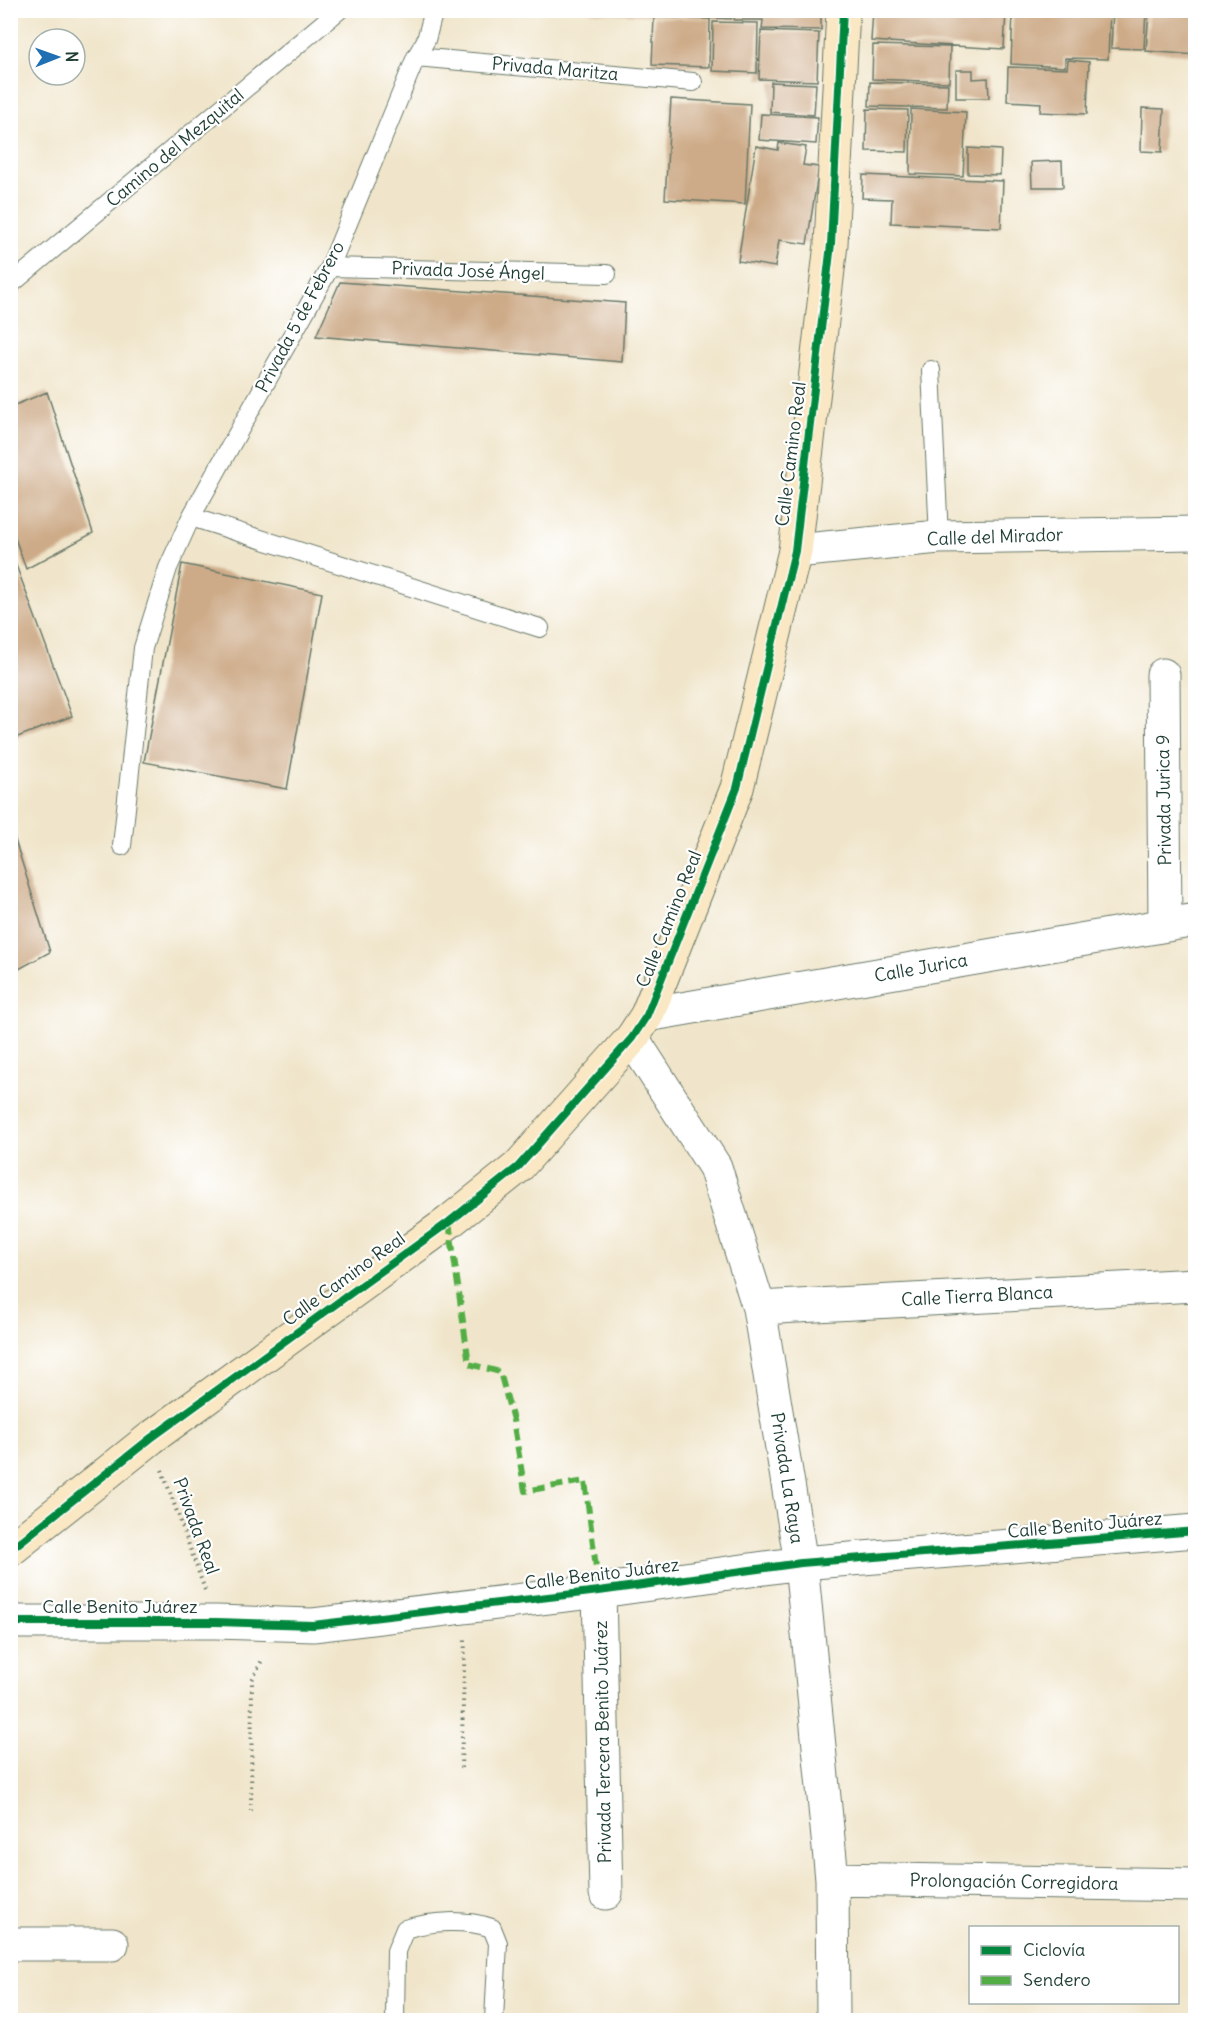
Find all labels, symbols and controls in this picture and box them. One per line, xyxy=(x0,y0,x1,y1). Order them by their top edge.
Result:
north arrow xyxy=(27,27,87,87)
text: N xyxy=(62,51,82,62)
street label: Privada Maritza xyxy=(491,52,619,85)
street label: Camino del Mezquital xyxy=(101,83,248,212)
street label: Privada 5 de Febrero xyxy=(250,237,349,396)
street label: Privada José Ángel xyxy=(391,256,545,285)
street label: Calle Camino Real xyxy=(770,380,811,528)
street label: Calle del Mirador xyxy=(926,523,1064,550)
street label: Privada Jurica 9 xyxy=(1151,734,1176,866)
street label: Calle Camino Real xyxy=(631,847,706,991)
street label: Calle Jurica xyxy=(872,948,969,987)
street label: Calle Camino Real xyxy=(278,1226,409,1331)
street label: Calle Tierra Blanca xyxy=(900,1280,1053,1311)
street label: Privada La Raya xyxy=(766,1411,809,1545)
street label: Privada Real xyxy=(168,1474,225,1577)
street label: Calle Benito Juárez xyxy=(1007,1506,1164,1543)
street label: Calle Benito Juárez xyxy=(523,1553,681,1594)
street label: Calle Benito Juárez xyxy=(42,1595,198,1618)
street label: Privada Tercera Benito Juárez xyxy=(589,1620,616,1864)
street label: Prolongación Corregidora xyxy=(909,1868,1119,1895)
legend xyxy=(969,1926,1179,2004)
text: Ciclovía xyxy=(1023,1938,1085,1961)
text: Sendero xyxy=(1023,1968,1091,1991)

